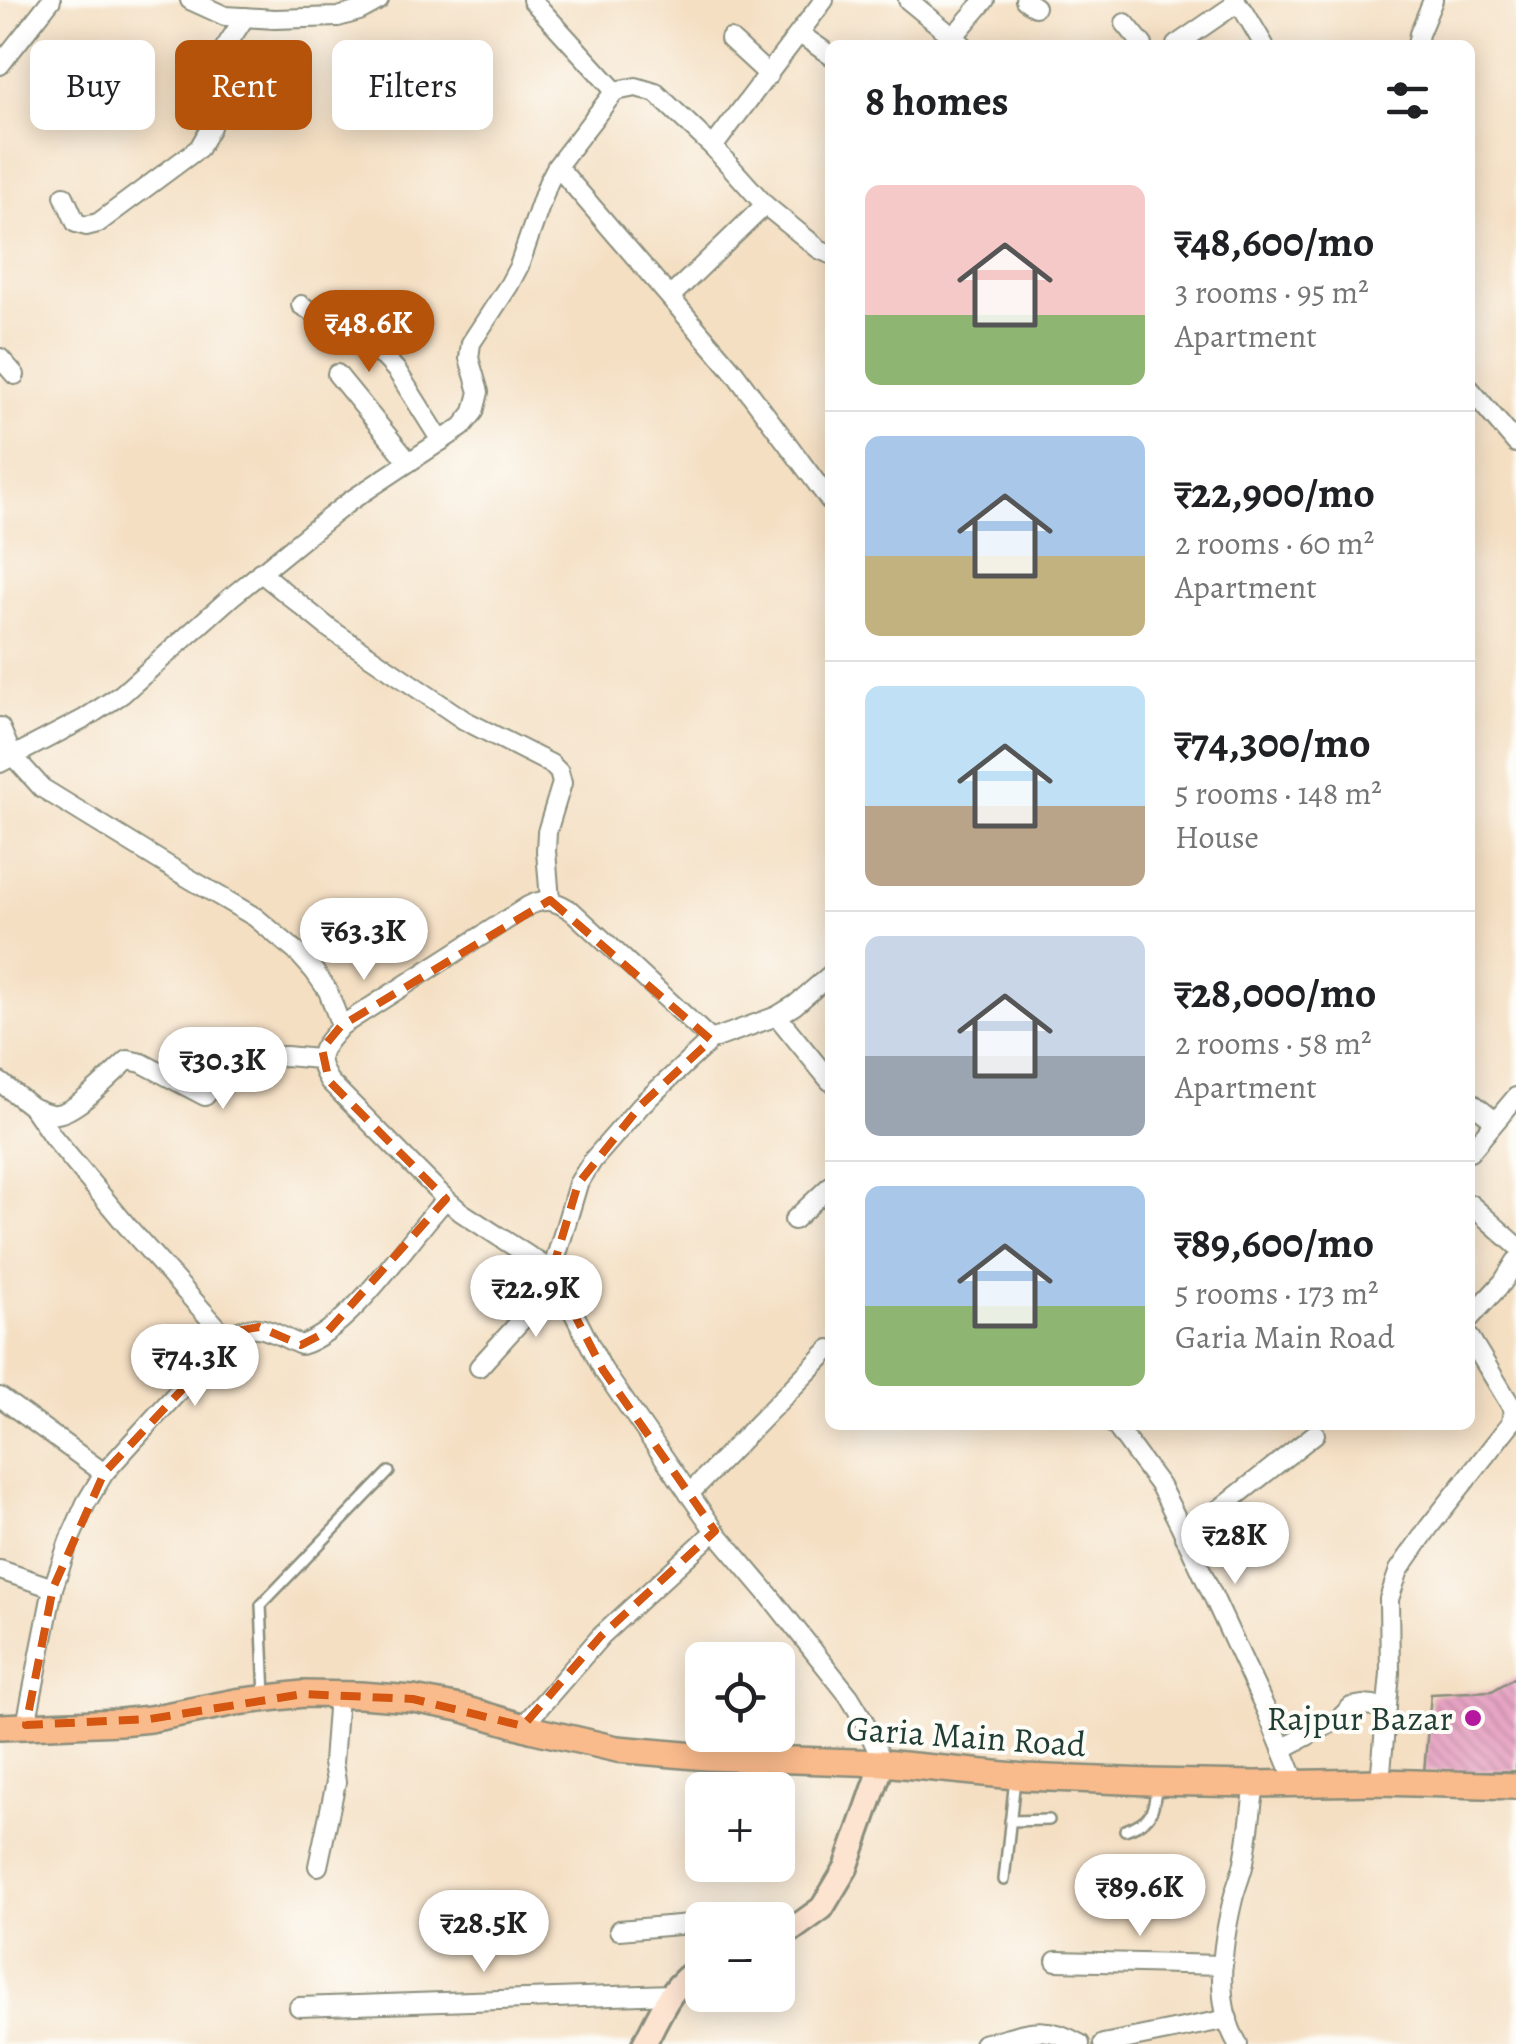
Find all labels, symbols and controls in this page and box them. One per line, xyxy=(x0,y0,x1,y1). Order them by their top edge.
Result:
chip: Buy xyxy=(30,40,155,130)
chip: Rent xyxy=(175,40,312,130)
chip: Filters xyxy=(332,40,493,130)
text: 8 homes xyxy=(865,72,1009,129)
icon: filters xyxy=(1380,73,1435,128)
text: ₹48,600/mo xyxy=(1175,213,1374,270)
icon: home xyxy=(945,225,1065,345)
text: 3 rooms · 95 m² xyxy=(1175,270,1369,314)
pin: ₹48.6K xyxy=(288,290,450,375)
text: ₹48.6K xyxy=(325,300,413,344)
text: Apartment xyxy=(1175,314,1317,358)
text: ₹22,900/mo xyxy=(1175,464,1375,521)
icon: home xyxy=(945,476,1065,596)
text: 2 rooms · 60 m² xyxy=(1175,521,1374,565)
text: Apartment xyxy=(1175,565,1317,609)
text: ₹74,300/mo xyxy=(1175,714,1371,771)
icon: home xyxy=(945,726,1065,846)
text: 5 rooms · 148 m² xyxy=(1175,771,1382,815)
text: House xyxy=(1175,815,1259,859)
pin: ₹63.3K xyxy=(283,898,445,983)
text: ₹63.3K xyxy=(322,908,406,952)
text: ₹28,000/mo xyxy=(1175,964,1377,1021)
icon: home xyxy=(945,976,1065,1096)
text: 2 rooms · 58 m² xyxy=(1175,1021,1372,1065)
pin: ₹30.3K xyxy=(142,1027,304,1112)
text: ₹30.3K xyxy=(180,1037,266,1081)
text: Apartment xyxy=(1175,1065,1317,1109)
text: ₹89,600/mo xyxy=(1175,1214,1374,1271)
icon: home xyxy=(945,1226,1065,1346)
pin: ₹22.9K xyxy=(455,1255,617,1340)
text: ₹22.9K xyxy=(492,1265,580,1309)
text: 5 rooms · 173 m² xyxy=(1175,1271,1379,1315)
text: Garia Main Road xyxy=(1175,1315,1395,1359)
pin: ₹74.3K xyxy=(114,1324,276,1409)
text: ₹74.3K xyxy=(153,1334,237,1378)
pin: ₹28K xyxy=(1176,1502,1294,1587)
text: ₹28K xyxy=(1203,1512,1267,1556)
map controls xyxy=(685,1642,795,2012)
button: locate xyxy=(685,1642,795,1752)
place label: Rajpur Bazar xyxy=(1266,1694,1453,1742)
street label: Garia Main Road xyxy=(844,1704,1088,1768)
marker: Rajpur Bazar xyxy=(1462,1707,1484,1729)
button: + xyxy=(685,1772,795,1882)
pin: ₹89.6K xyxy=(1059,1854,1221,1939)
text: ₹89.6K xyxy=(1097,1864,1183,1908)
pin: ₹28.5K xyxy=(403,1890,565,1975)
text: ₹28.5K xyxy=(441,1900,527,1944)
button: − xyxy=(685,1902,795,2012)

